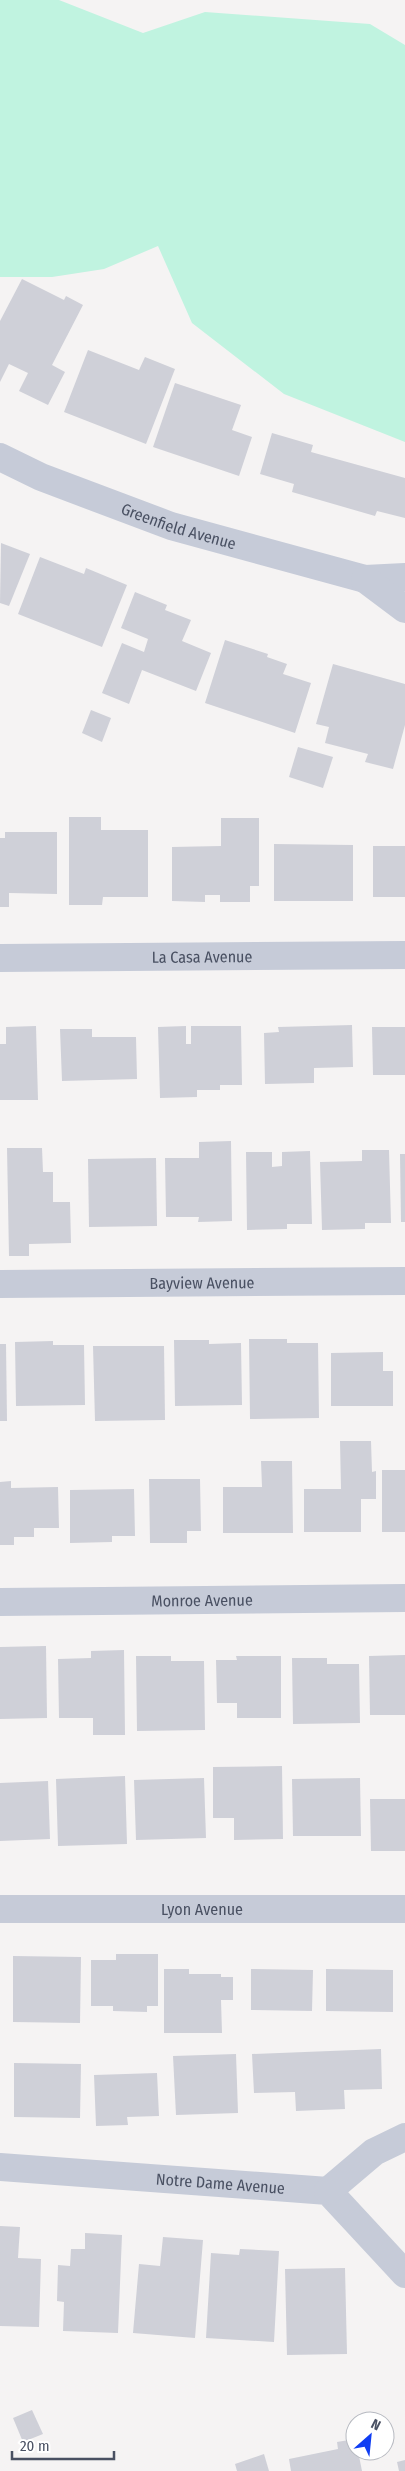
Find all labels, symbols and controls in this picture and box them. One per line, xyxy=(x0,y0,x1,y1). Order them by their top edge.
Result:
street label: Greenfield Avenue xyxy=(119,499,238,553)
street label: La Casa Avenue xyxy=(152,947,253,966)
street label: Bayview Avenue xyxy=(149,1273,255,1292)
street label: Monroe Avenue xyxy=(151,1590,253,1610)
street label: Lyon Avenue xyxy=(161,1900,243,1919)
street label: Notre Dame Avenue xyxy=(155,2169,286,2197)
north arrow xyxy=(345,2411,395,2461)
text: N xyxy=(368,2415,383,2434)
scale bar xyxy=(12,2428,115,2460)
text: 20 m xyxy=(20,2437,50,2455)

